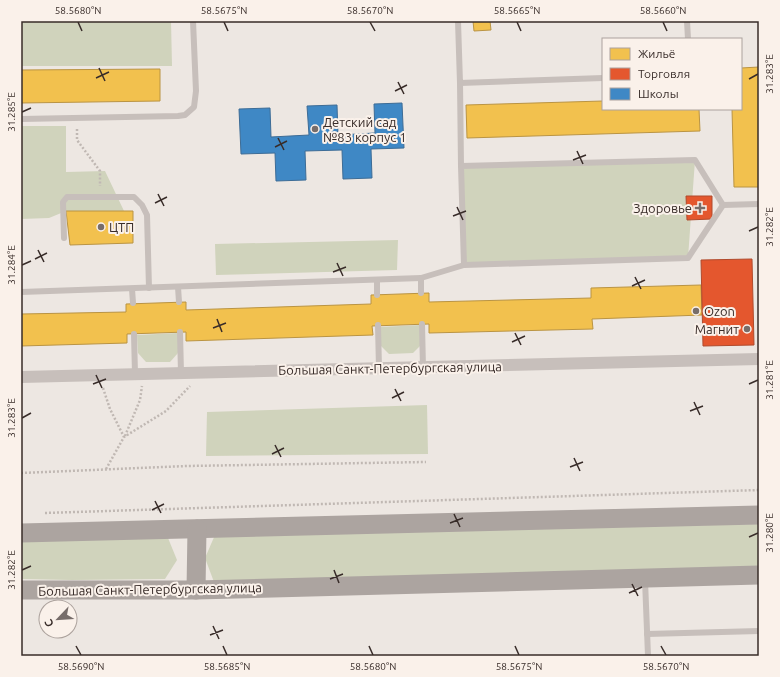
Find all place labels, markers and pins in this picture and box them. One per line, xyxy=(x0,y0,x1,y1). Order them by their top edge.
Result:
place label: Детский сад №83 корпус 1 xyxy=(323,115,407,144)
marker: Детский сад №83 корпус 1 xyxy=(310,124,320,134)
place label: Здоровье xyxy=(633,201,692,215)
marker: Здоровье xyxy=(695,203,705,213)
place label: ЦТП xyxy=(109,220,134,234)
marker: ЦТП xyxy=(96,222,106,232)
place label: Ozon xyxy=(704,304,735,318)
marker: Ozon xyxy=(691,306,701,316)
place label: Магнит xyxy=(695,322,739,336)
marker: Магнит xyxy=(742,324,752,334)

